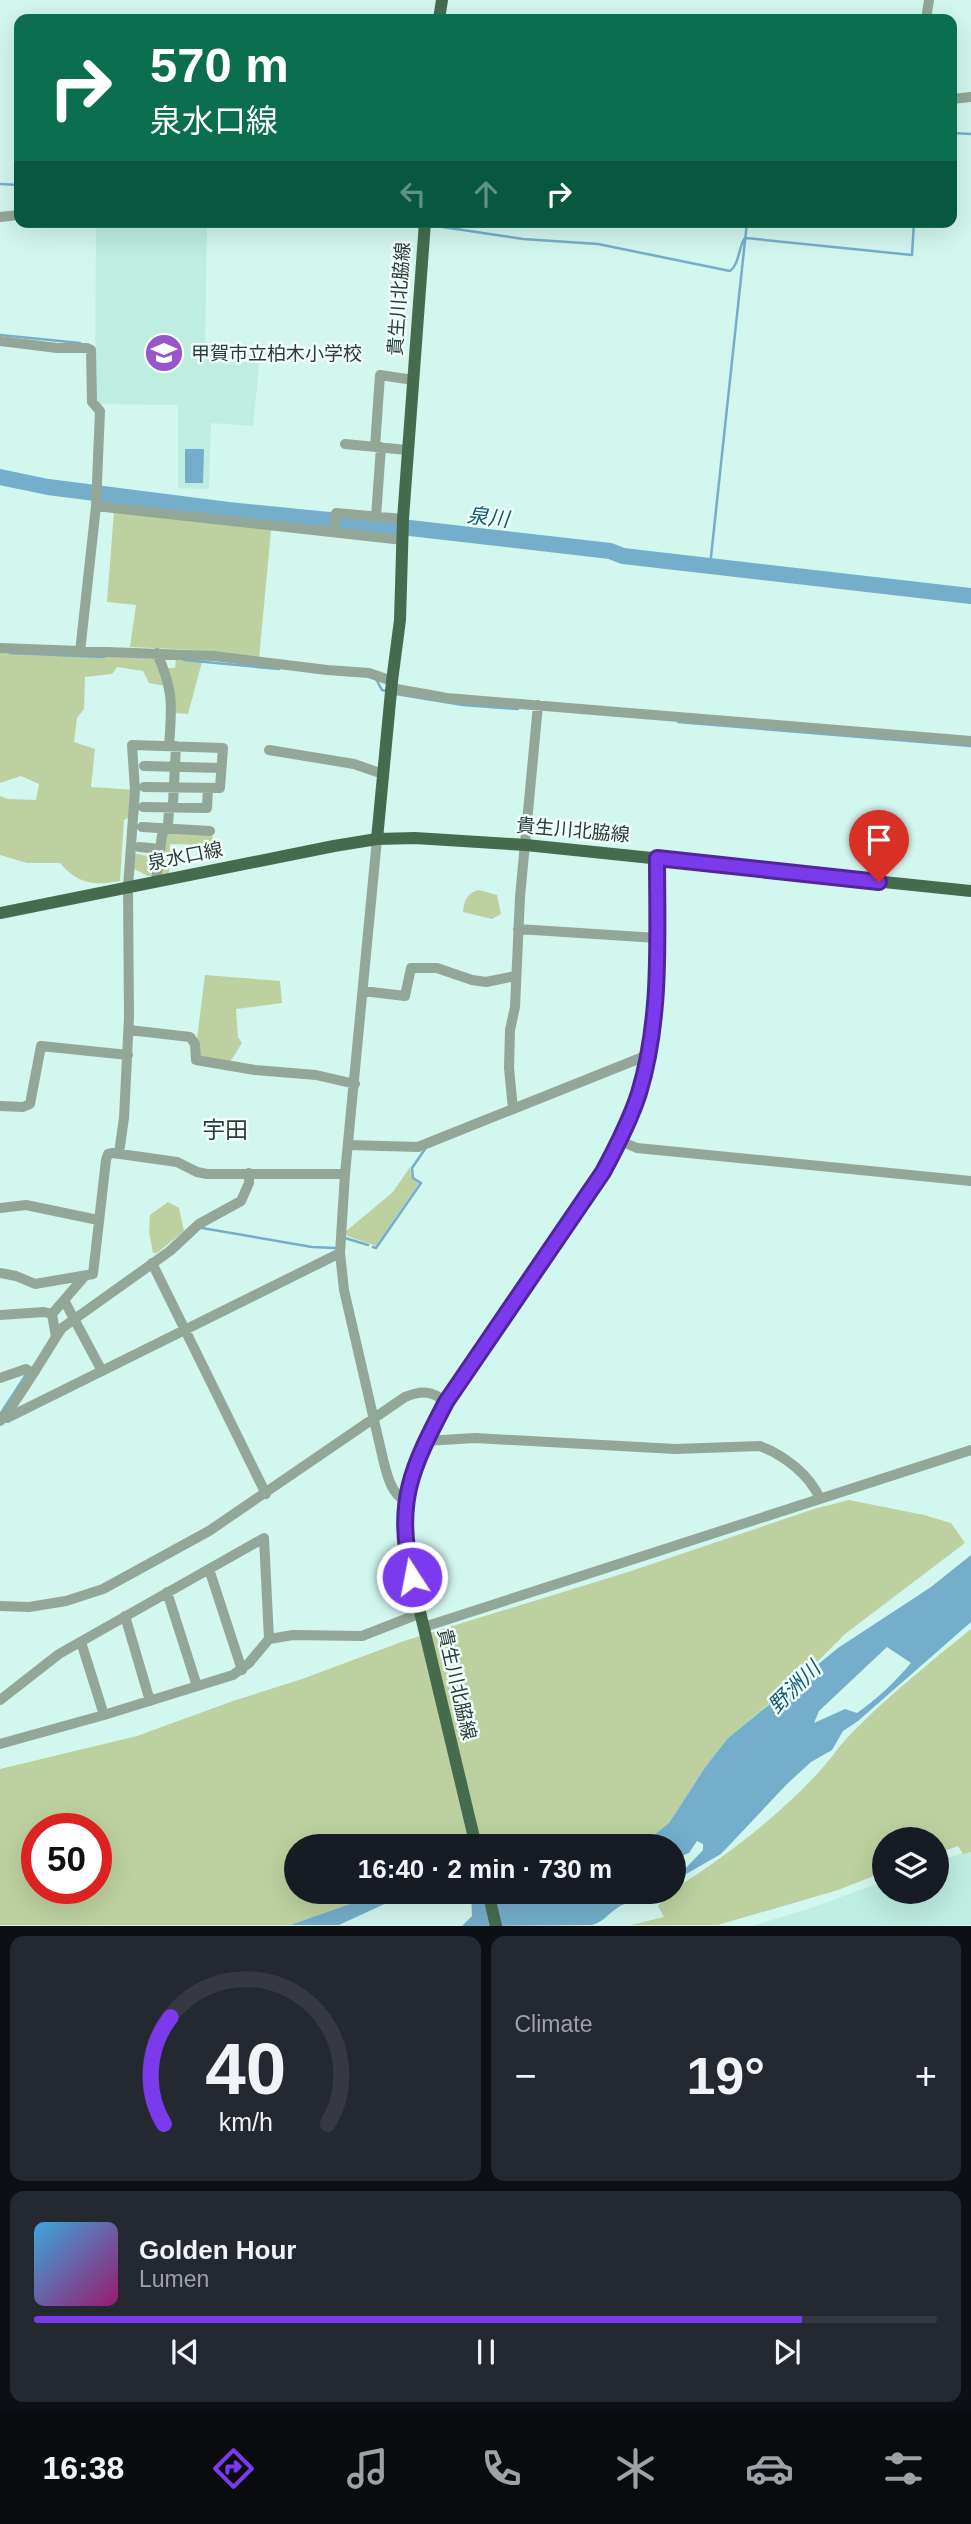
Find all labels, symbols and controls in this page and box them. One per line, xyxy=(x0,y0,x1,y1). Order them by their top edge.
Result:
text: 570 m xyxy=(150,38,289,92)
icon: right xyxy=(35,42,126,133)
text: 泉水口線 xyxy=(150,103,278,139)
icon: left xyxy=(394,175,432,213)
icon: ahead xyxy=(467,175,505,213)
icon: right xyxy=(540,175,578,213)
street label: 貴生川北脇線 xyxy=(385,241,413,357)
school or university icon: 甲賀市立柏木小学校 xyxy=(143,332,185,374)
place label: 甲賀市立柏木小学校 xyxy=(191,343,362,364)
water label: 泉川 xyxy=(466,503,512,531)
pin xyxy=(849,810,909,882)
street label: 貴生川北脇線 xyxy=(515,815,631,845)
icon: arrive xyxy=(860,821,898,859)
street label: 泉水口線 xyxy=(146,838,224,874)
district label: 宇田 xyxy=(202,1117,248,1143)
position arrow xyxy=(375,1540,449,1614)
street label: 貴生川北脇線 xyxy=(434,1626,480,1742)
water label: 野洲川 xyxy=(764,1655,826,1717)
speed limit sign: 50 xyxy=(21,1813,112,1904)
map controls xyxy=(872,1827,949,1904)
button: layers xyxy=(872,1827,949,1904)
text: 16:40 · 2 min · 730 m xyxy=(358,1854,612,1884)
text: Climate xyxy=(515,2011,592,2037)
text: 40 xyxy=(205,2029,286,2110)
text: 19° xyxy=(686,2047,765,2105)
text: − xyxy=(515,2055,537,2097)
text: + xyxy=(915,2055,937,2097)
text: km/h xyxy=(218,2108,272,2136)
text: Golden Hour xyxy=(139,2235,296,2265)
text: Lumen xyxy=(139,2266,209,2292)
icon: previous xyxy=(166,2333,204,2371)
icon: pause xyxy=(467,2333,505,2371)
icon: next xyxy=(768,2333,806,2371)
icon: directions xyxy=(209,2444,258,2493)
icon: music xyxy=(343,2444,392,2493)
icon: phone xyxy=(477,2444,526,2493)
icon: climate xyxy=(611,2444,660,2493)
icon: car xyxy=(745,2444,794,2493)
icon: filters xyxy=(879,2444,928,2493)
text: 16:38 xyxy=(43,2450,124,2486)

